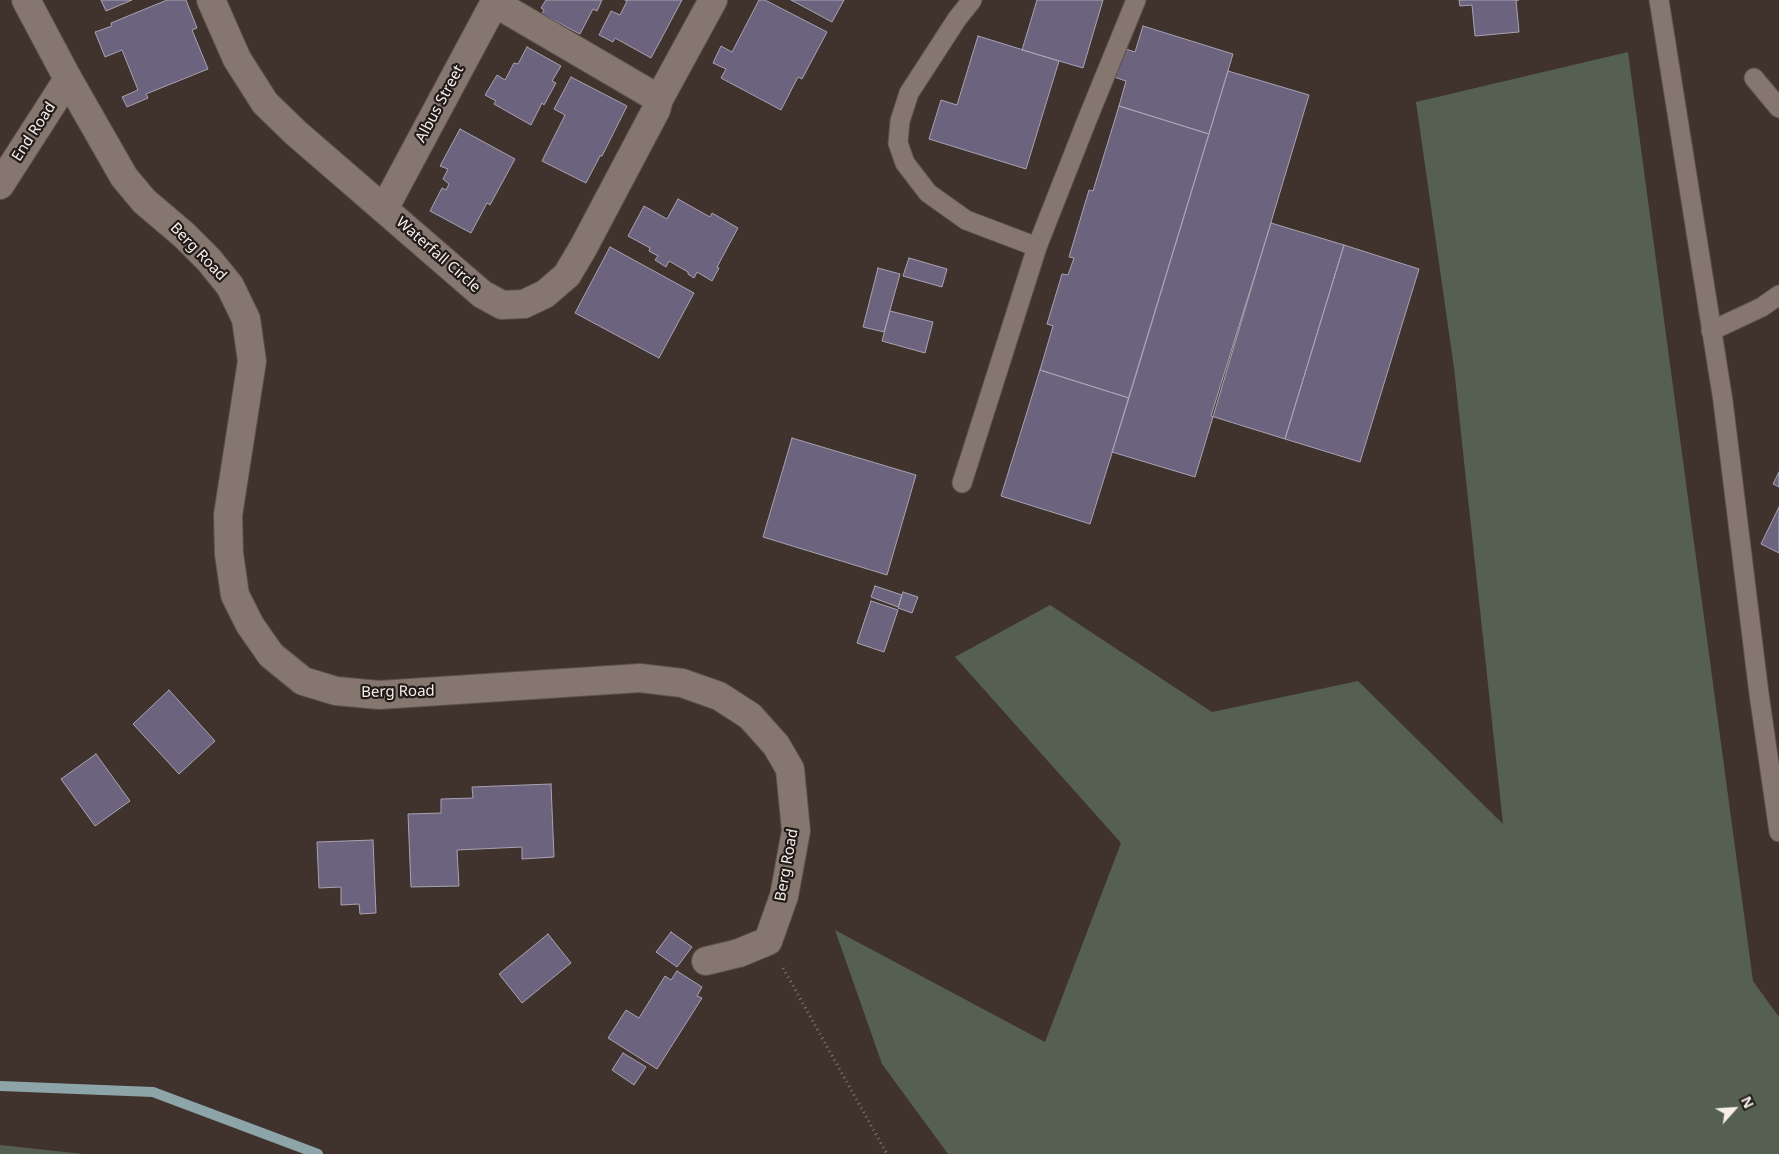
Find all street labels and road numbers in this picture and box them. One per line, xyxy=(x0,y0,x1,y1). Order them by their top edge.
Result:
street label: Albus Street xyxy=(412,62,468,146)
street label: End Road xyxy=(8,99,60,165)
street label: Waterfall Circle xyxy=(392,213,484,297)
street label: Berg Road xyxy=(166,219,230,285)
street label: Berg Road xyxy=(361,682,435,702)
street label: Berg Road xyxy=(772,827,802,903)

